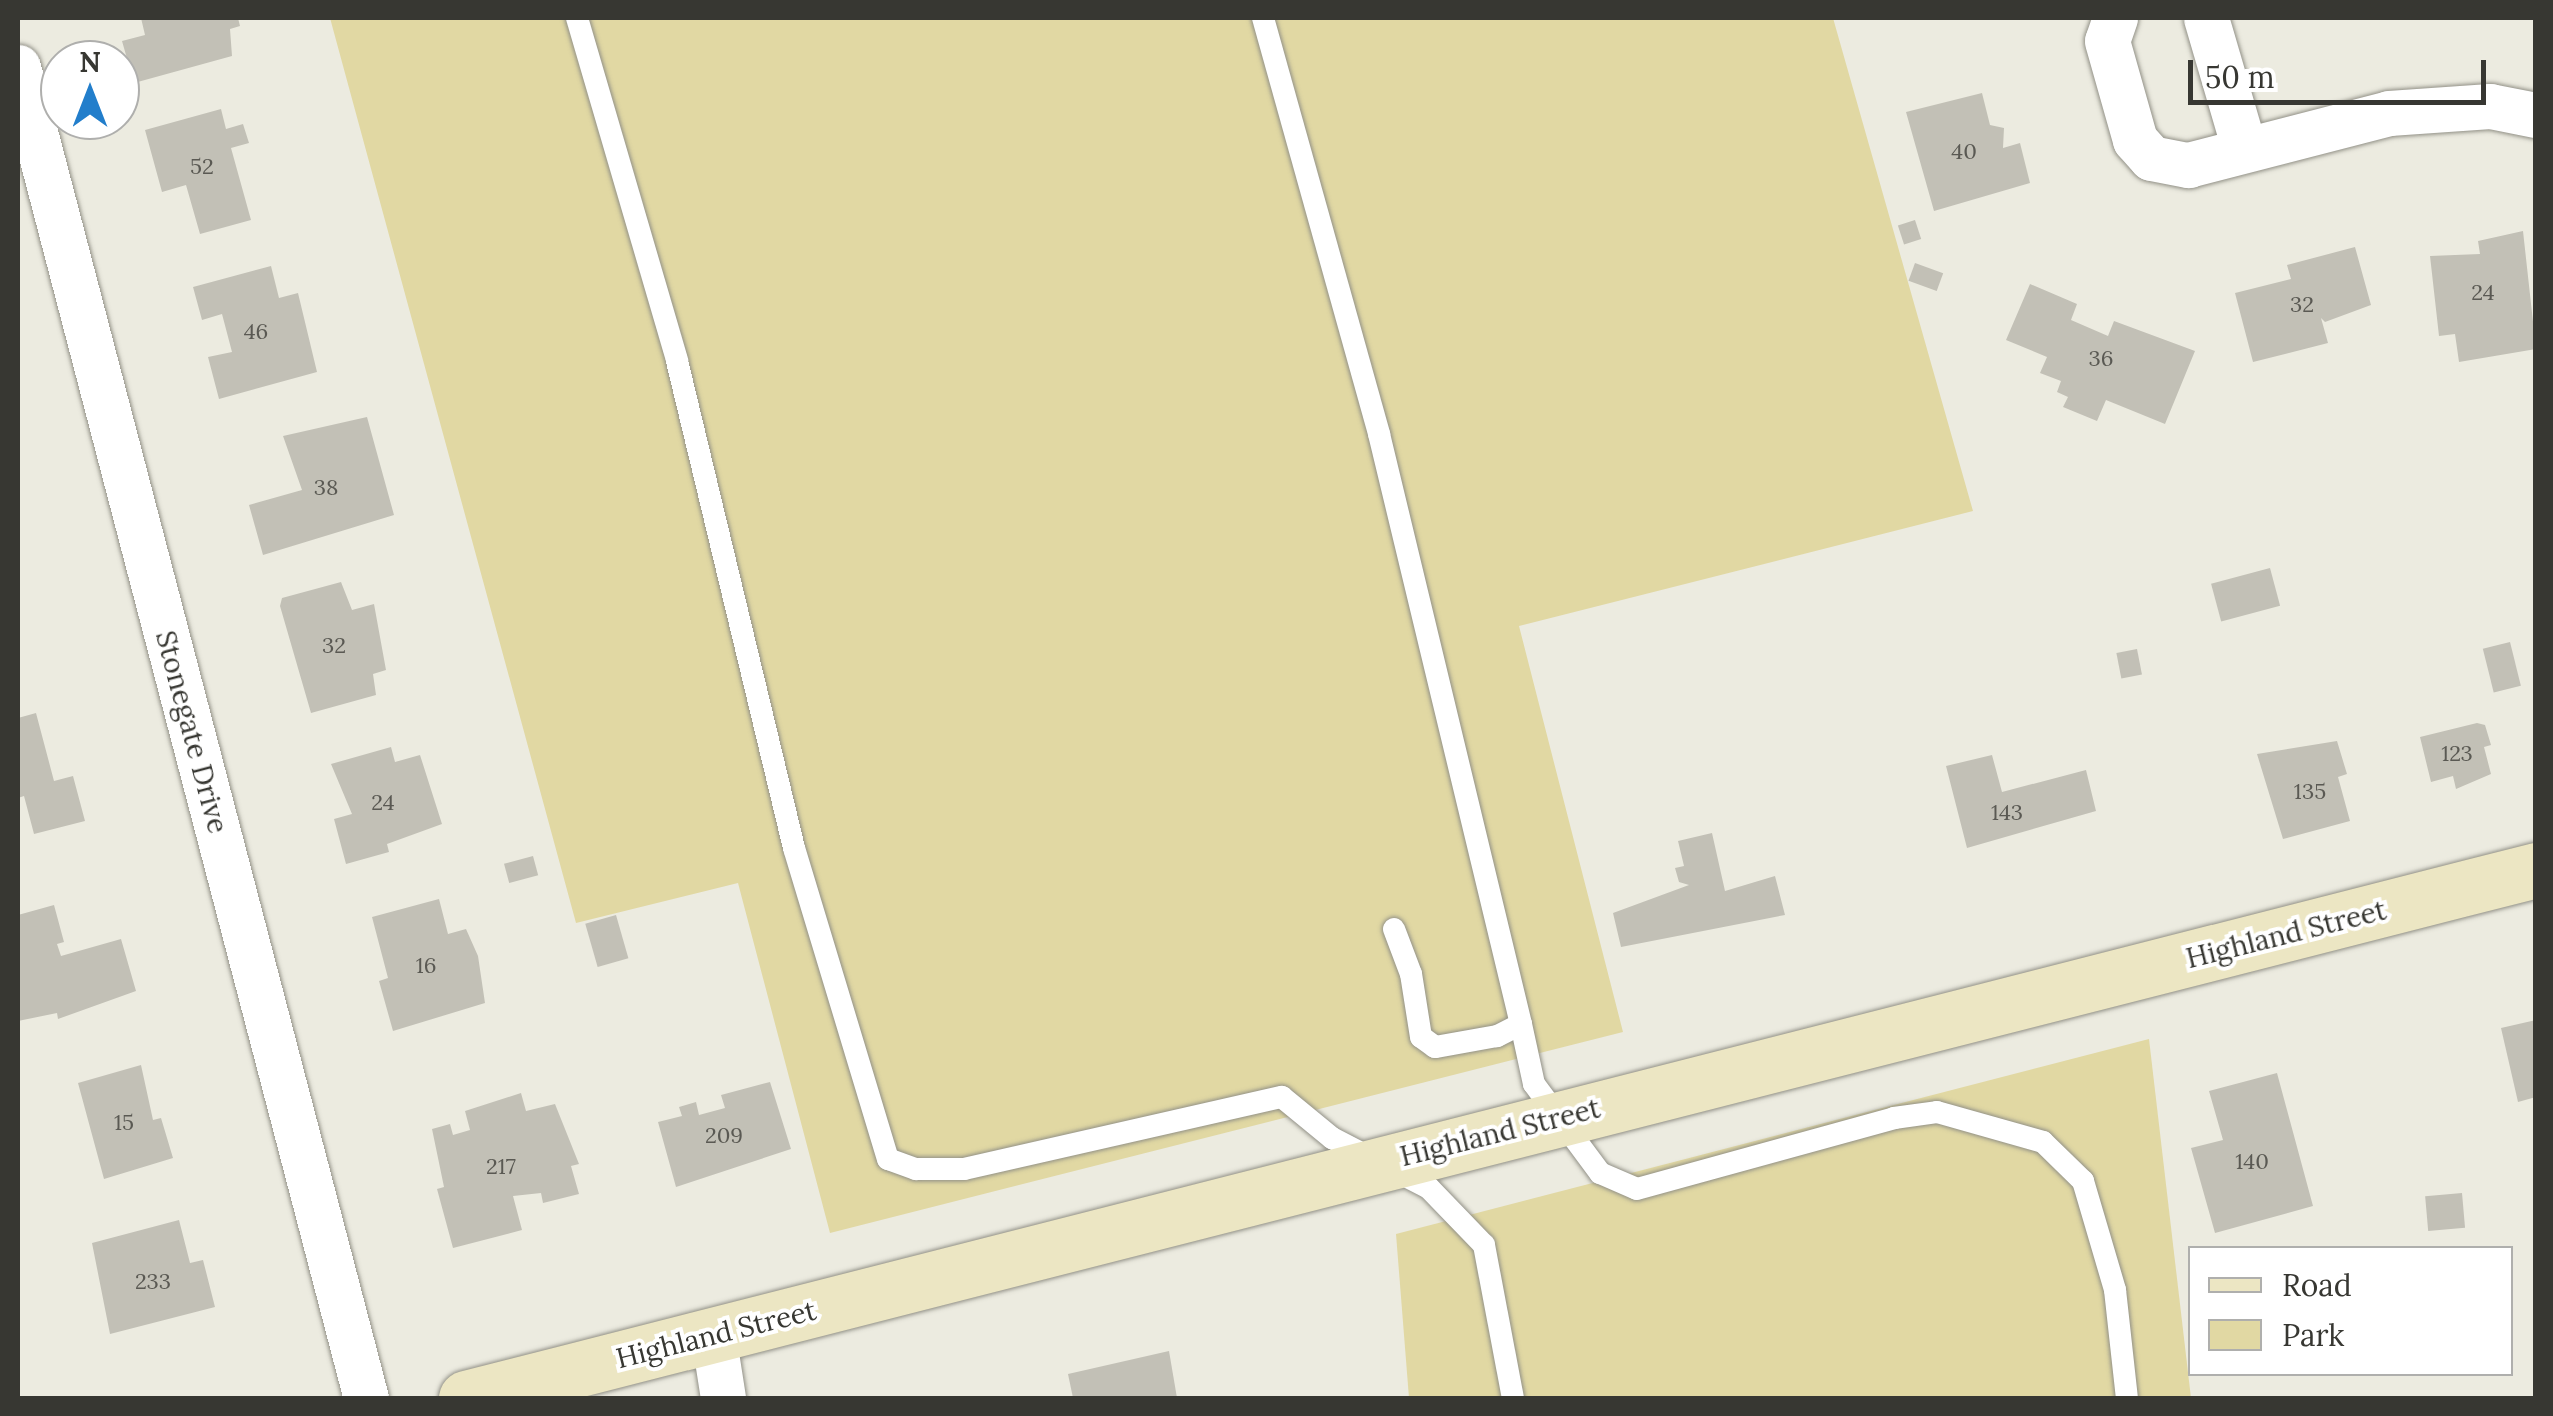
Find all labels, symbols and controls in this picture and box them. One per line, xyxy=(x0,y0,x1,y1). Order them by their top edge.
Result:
north arrow xyxy=(40,40,140,140)
scale bar xyxy=(2193,40,2490,102)
text: N xyxy=(79,44,101,80)
text: 50 m xyxy=(2205,58,2275,96)
house number: 40 xyxy=(1951,139,1977,165)
house number: 52 xyxy=(190,154,214,180)
house number: 24 xyxy=(2471,280,2495,306)
house number: 32 xyxy=(2290,292,2314,318)
house number: 46 xyxy=(244,319,268,345)
house number: 36 xyxy=(2089,346,2113,372)
house number: 38 xyxy=(314,475,338,501)
street label: Stonegate Drive xyxy=(149,627,235,837)
house number: 32 xyxy=(322,633,346,659)
house number: 123 xyxy=(2441,741,2473,767)
house number: 135 xyxy=(2294,779,2326,805)
house number: 24 xyxy=(371,790,395,816)
house number: 143 xyxy=(1991,800,2023,826)
street label: Highland Street xyxy=(2182,893,2390,975)
house number: 16 xyxy=(416,953,436,979)
street label: Highland Street xyxy=(1396,1091,1604,1173)
house number: 15 xyxy=(114,1110,134,1136)
house number: 209 xyxy=(705,1123,743,1149)
house number: 140 xyxy=(2235,1149,2269,1175)
house number: 217 xyxy=(486,1154,516,1180)
legend xyxy=(2188,1246,2513,1376)
text: Road xyxy=(2282,1266,2352,1304)
house number: 233 xyxy=(135,1269,171,1295)
street label: Highland Street xyxy=(612,1293,820,1375)
text: Park xyxy=(2282,1316,2344,1354)

